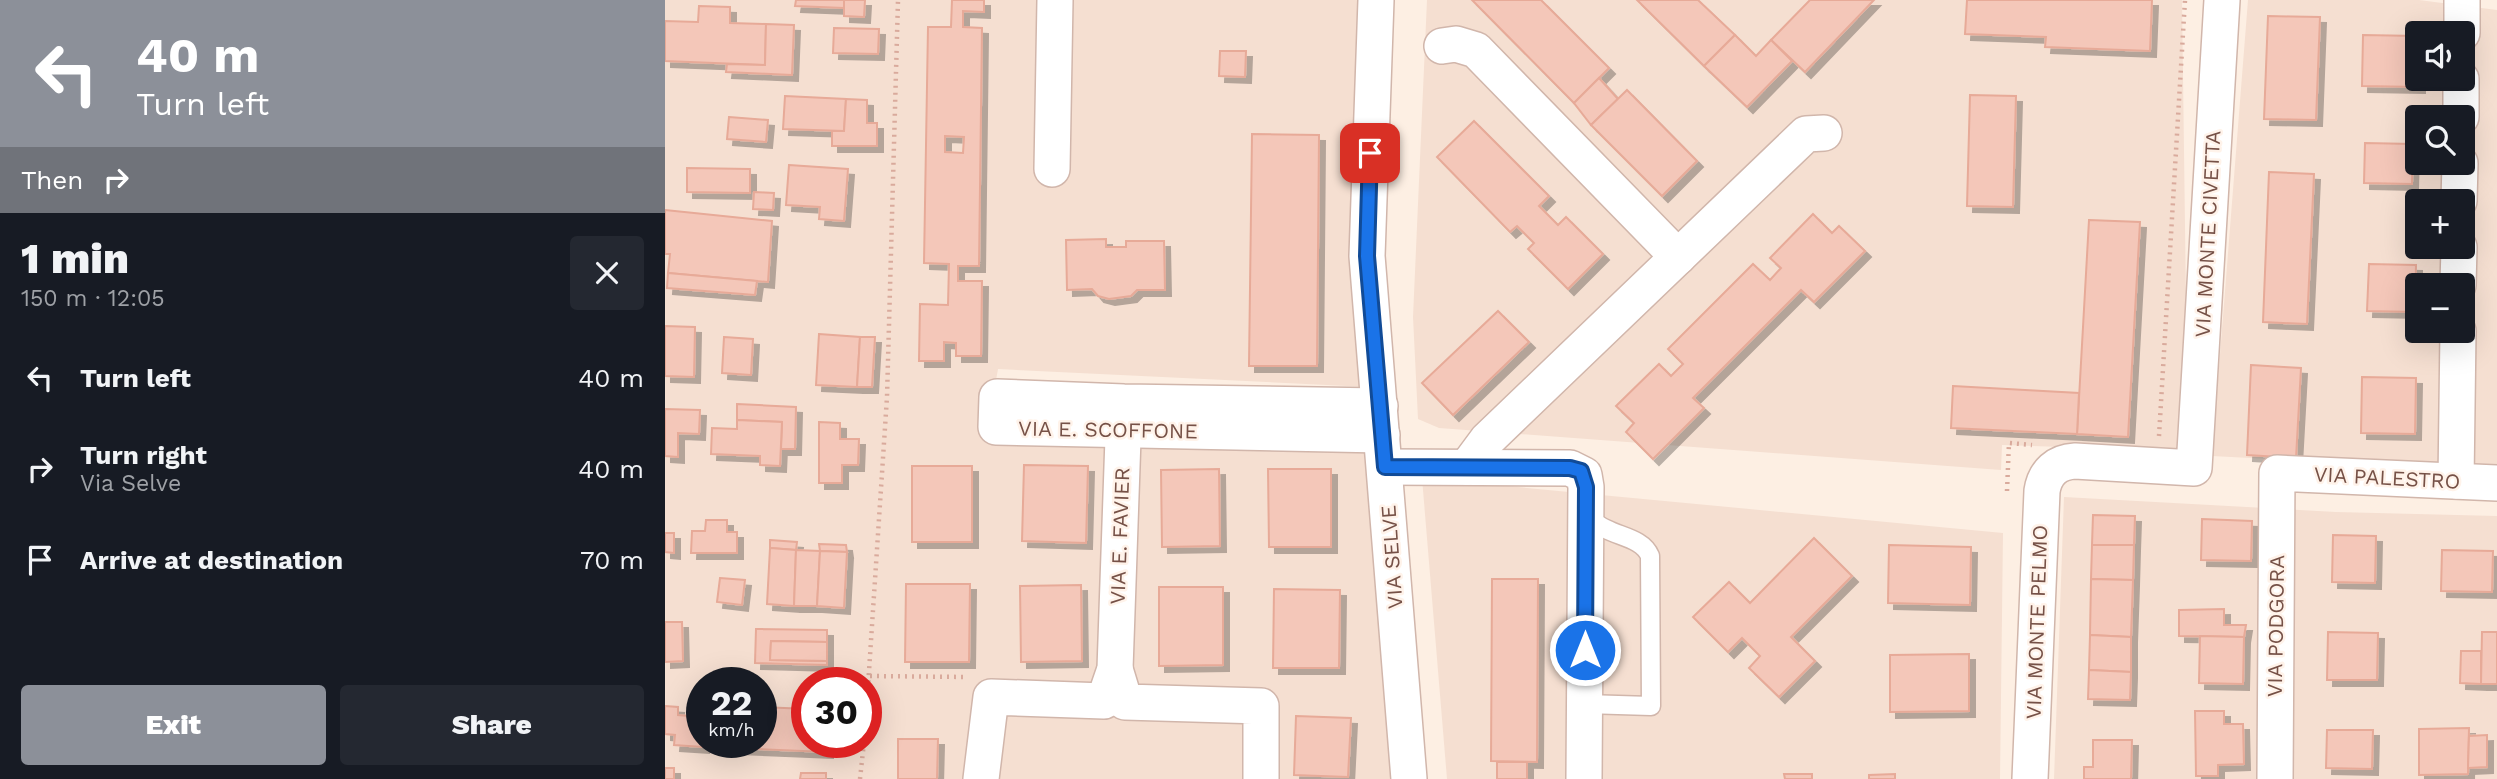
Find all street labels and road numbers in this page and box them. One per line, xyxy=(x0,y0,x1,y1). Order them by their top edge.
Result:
street label: VIA MONTE CIVETTA xyxy=(2190,130,2225,338)
street label: VIA E. SCOFFONE xyxy=(1018,415,1198,444)
street label: VIA PALESTRO xyxy=(2313,461,2461,494)
street label: VIA E. FAVIER xyxy=(1105,467,1134,605)
street label: VIA SELVE xyxy=(1375,504,1408,610)
street label: VIA MONTE PELMO xyxy=(2021,524,2052,720)
street label: VIA PODGORA xyxy=(2262,554,2289,697)

